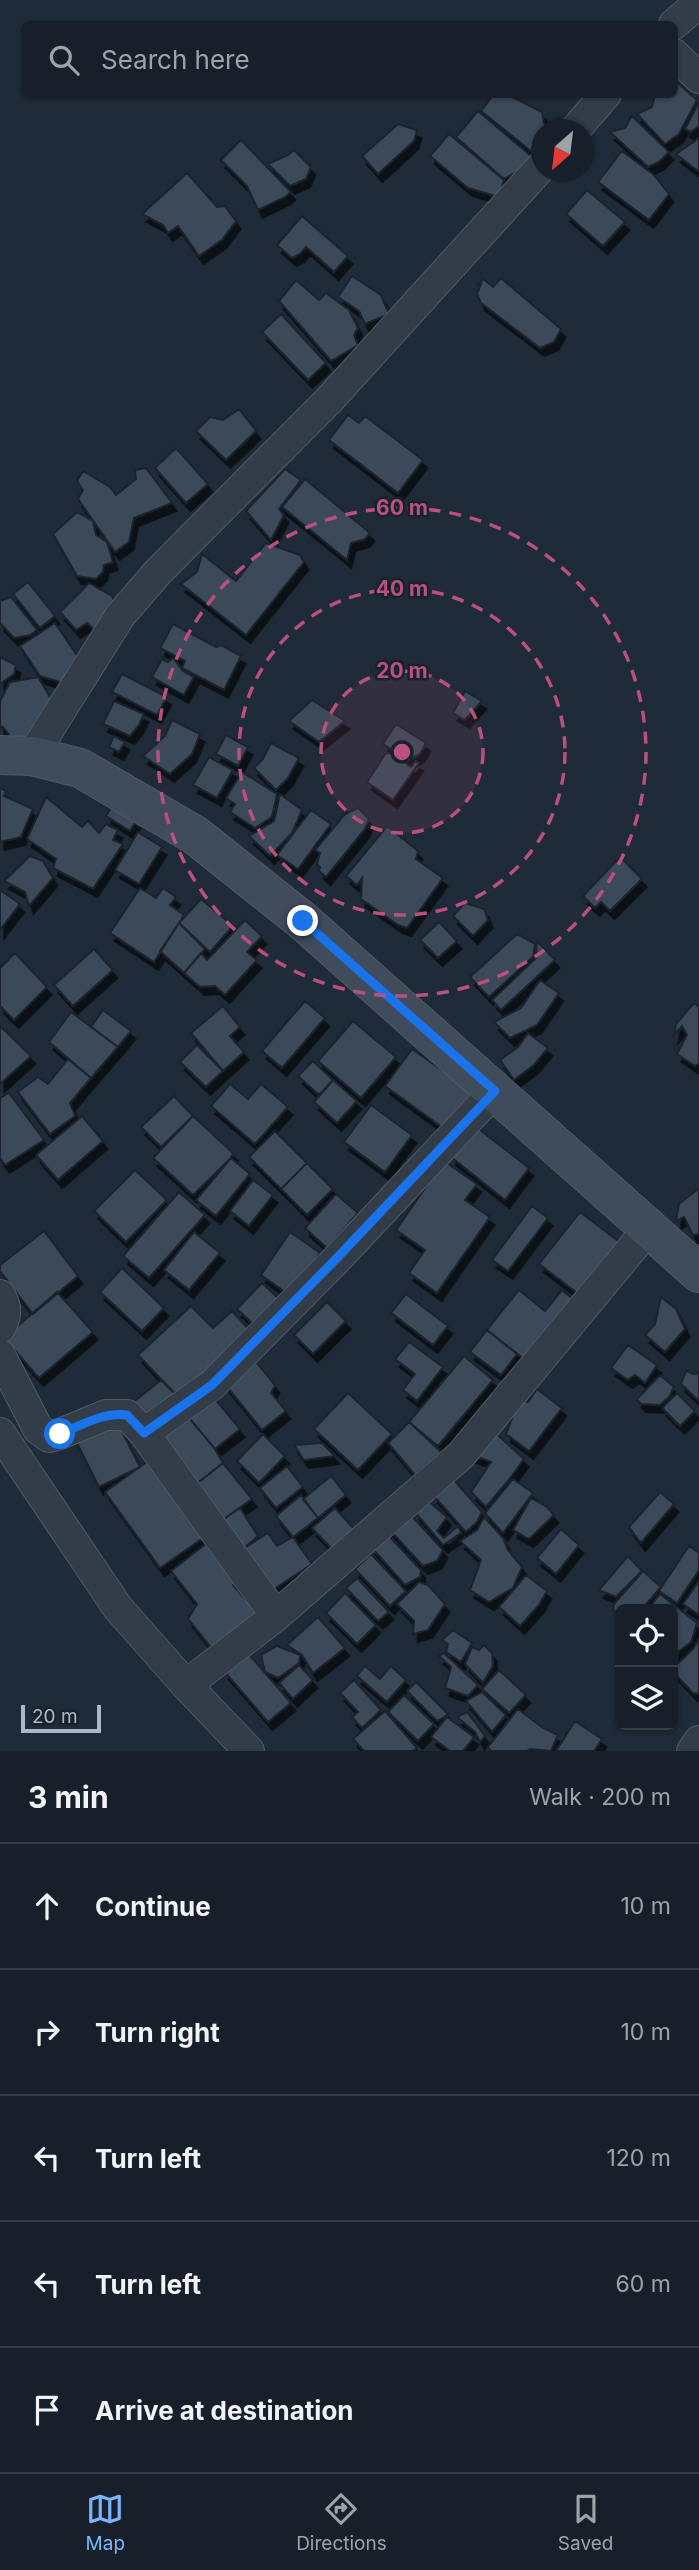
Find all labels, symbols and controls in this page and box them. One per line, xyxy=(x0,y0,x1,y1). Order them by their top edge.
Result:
search box xyxy=(21,21,678,98)
icon: search xyxy=(45,41,83,79)
text: Search here xyxy=(101,44,250,75)
north arrow xyxy=(531,119,594,182)
text: 60 m xyxy=(376,495,428,520)
text: 40 m xyxy=(376,576,428,601)
text: 20 m xyxy=(376,658,428,683)
centre of rings xyxy=(390,740,414,764)
route end xyxy=(287,905,318,936)
route start xyxy=(44,1418,75,1449)
map controls xyxy=(615,1604,678,1730)
button: locate xyxy=(615,1604,678,1667)
button: layers xyxy=(615,1667,678,1730)
scale bar xyxy=(21,1702,102,1734)
text: 20 m xyxy=(32,1705,78,1728)
text: 3 min xyxy=(28,1779,109,1815)
text: Walk · 200 m xyxy=(529,1783,671,1811)
icon: ahead xyxy=(28,1887,66,1925)
text: Continue xyxy=(95,1891,211,1922)
text: 10 m xyxy=(621,1892,671,1920)
icon: right xyxy=(28,2013,66,2051)
text: Turn right xyxy=(95,2017,220,2048)
text: 10 m xyxy=(621,2018,671,2046)
icon: left xyxy=(28,2139,66,2177)
text: Turn left xyxy=(95,2143,201,2174)
text: 120 m xyxy=(606,2144,671,2172)
icon: left xyxy=(28,2265,66,2303)
text: Turn left xyxy=(95,2269,201,2300)
text: 60 m xyxy=(616,2270,671,2298)
icon: arrive xyxy=(28,2391,66,2429)
text: Arrive at destination xyxy=(95,2395,354,2426)
tab: Map xyxy=(86,2490,125,2555)
tab: Directions xyxy=(296,2490,387,2555)
tab: Saved xyxy=(558,2490,613,2555)

